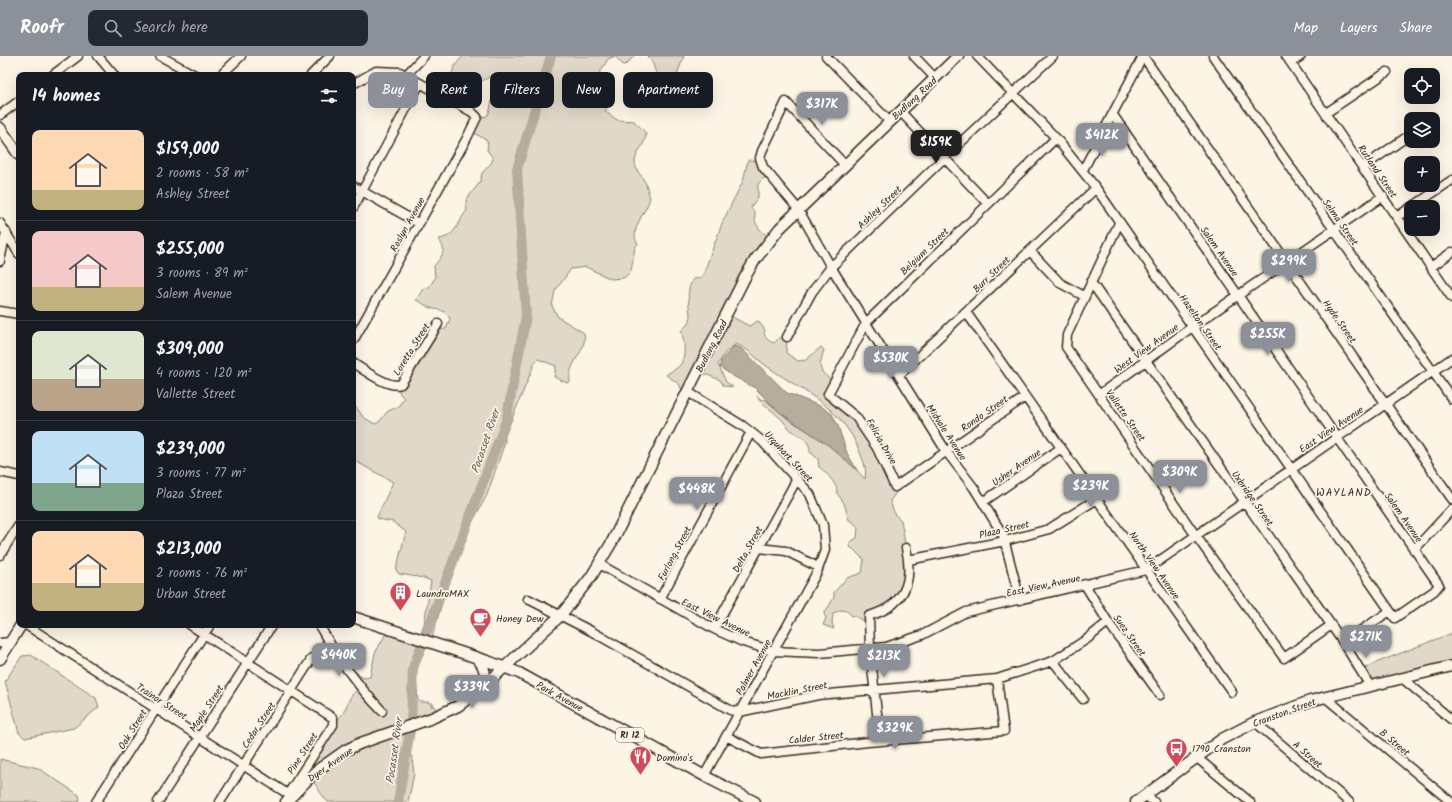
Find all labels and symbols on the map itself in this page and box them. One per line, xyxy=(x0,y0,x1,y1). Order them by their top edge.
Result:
street label: Budlong Road xyxy=(888,73,942,124)
pin: $317K xyxy=(794,92,850,126)
pin: $412K xyxy=(1074,123,1130,157)
pin: $159K xyxy=(908,130,964,164)
street label: Rutland Street xyxy=(1353,142,1401,202)
street label: Ashley Street xyxy=(854,182,906,233)
street label: Roslyn Avenue xyxy=(386,194,430,255)
street label: Selma Street xyxy=(1318,196,1362,249)
street label: Salem Avenue xyxy=(1196,223,1243,280)
street label: Belgium Street xyxy=(897,224,953,279)
pin: $299K xyxy=(1261,249,1317,283)
street label: Burr Street xyxy=(969,252,1014,297)
street label: Hazelton Street xyxy=(1175,291,1226,354)
street label: Hyde Street xyxy=(1318,296,1360,347)
street label: Budlong Road xyxy=(692,316,732,376)
street label: West View Avenue xyxy=(1111,319,1183,378)
street label: Loretta Street xyxy=(389,320,434,379)
pin: $255K xyxy=(1240,322,1296,356)
pin: $530K xyxy=(863,346,919,380)
street label: Vallette Street xyxy=(1101,386,1149,445)
street label: Rondo Street xyxy=(958,392,1012,436)
street label: Midvale Avenue xyxy=(922,401,971,464)
street label: East View Avenue xyxy=(1296,402,1368,457)
water label: Pocasset River xyxy=(467,405,506,476)
street label: Felicia Drive xyxy=(861,415,901,468)
street label: Urquhart Street xyxy=(760,427,817,486)
street label: Usher Avenue xyxy=(989,445,1045,491)
pin: $309K xyxy=(1152,460,1208,494)
street label: Uxbridge Street xyxy=(1227,467,1277,530)
pin: $239K xyxy=(1063,474,1119,508)
pin: $448K xyxy=(669,477,725,511)
district label: WAYLAND xyxy=(1316,484,1372,502)
street label: Salem Avenue xyxy=(1380,489,1427,546)
street label: Plaza Street xyxy=(978,516,1031,544)
street label: Furlong Street xyxy=(654,523,696,584)
street label: Delta Street xyxy=(728,523,767,576)
street label: North View Avenue xyxy=(1125,528,1184,603)
street label: East View Avenue xyxy=(1005,570,1082,602)
building icon: LaundroMAX xyxy=(387,580,413,613)
place label: LaundroMAX xyxy=(416,586,470,602)
street label: East View Avenue xyxy=(678,594,753,642)
cafe icon: Honey Dew xyxy=(468,605,494,638)
place label: Honey Dew xyxy=(496,611,544,627)
street label: Suez Street xyxy=(1109,611,1150,660)
pin: $271K xyxy=(1338,625,1394,659)
street label: Palmer Avenue xyxy=(732,636,776,698)
pin: $440K xyxy=(311,643,367,677)
pin: $213K xyxy=(856,644,912,678)
pin: $339K xyxy=(444,675,500,709)
street label: Park Avenue xyxy=(533,677,586,717)
street label: Macklin Street xyxy=(766,677,829,705)
street label: Trainor Street xyxy=(133,679,190,724)
street label: Maple Street xyxy=(186,682,228,735)
street label: Cranston Street xyxy=(1250,694,1319,732)
street label: Cedar Street xyxy=(238,699,280,752)
street label: Oak Street xyxy=(114,706,152,753)
water label: Pocasset River xyxy=(381,715,409,785)
pin: $329K xyxy=(867,716,923,750)
street label: B Street xyxy=(1376,725,1413,760)
street label: Calder Street xyxy=(788,727,845,749)
road number: RI 12 xyxy=(616,728,644,742)
street label: Pine Street xyxy=(283,729,322,778)
bus stop icon: 1790 Cranston xyxy=(1163,735,1189,768)
street label: A Street xyxy=(1289,737,1326,773)
place label: 1790 Cranston xyxy=(1192,741,1251,757)
street label: Dyer Avenue xyxy=(305,743,357,786)
restaurant icon: Domino's xyxy=(628,744,654,777)
place label: Domino's xyxy=(656,750,694,766)

